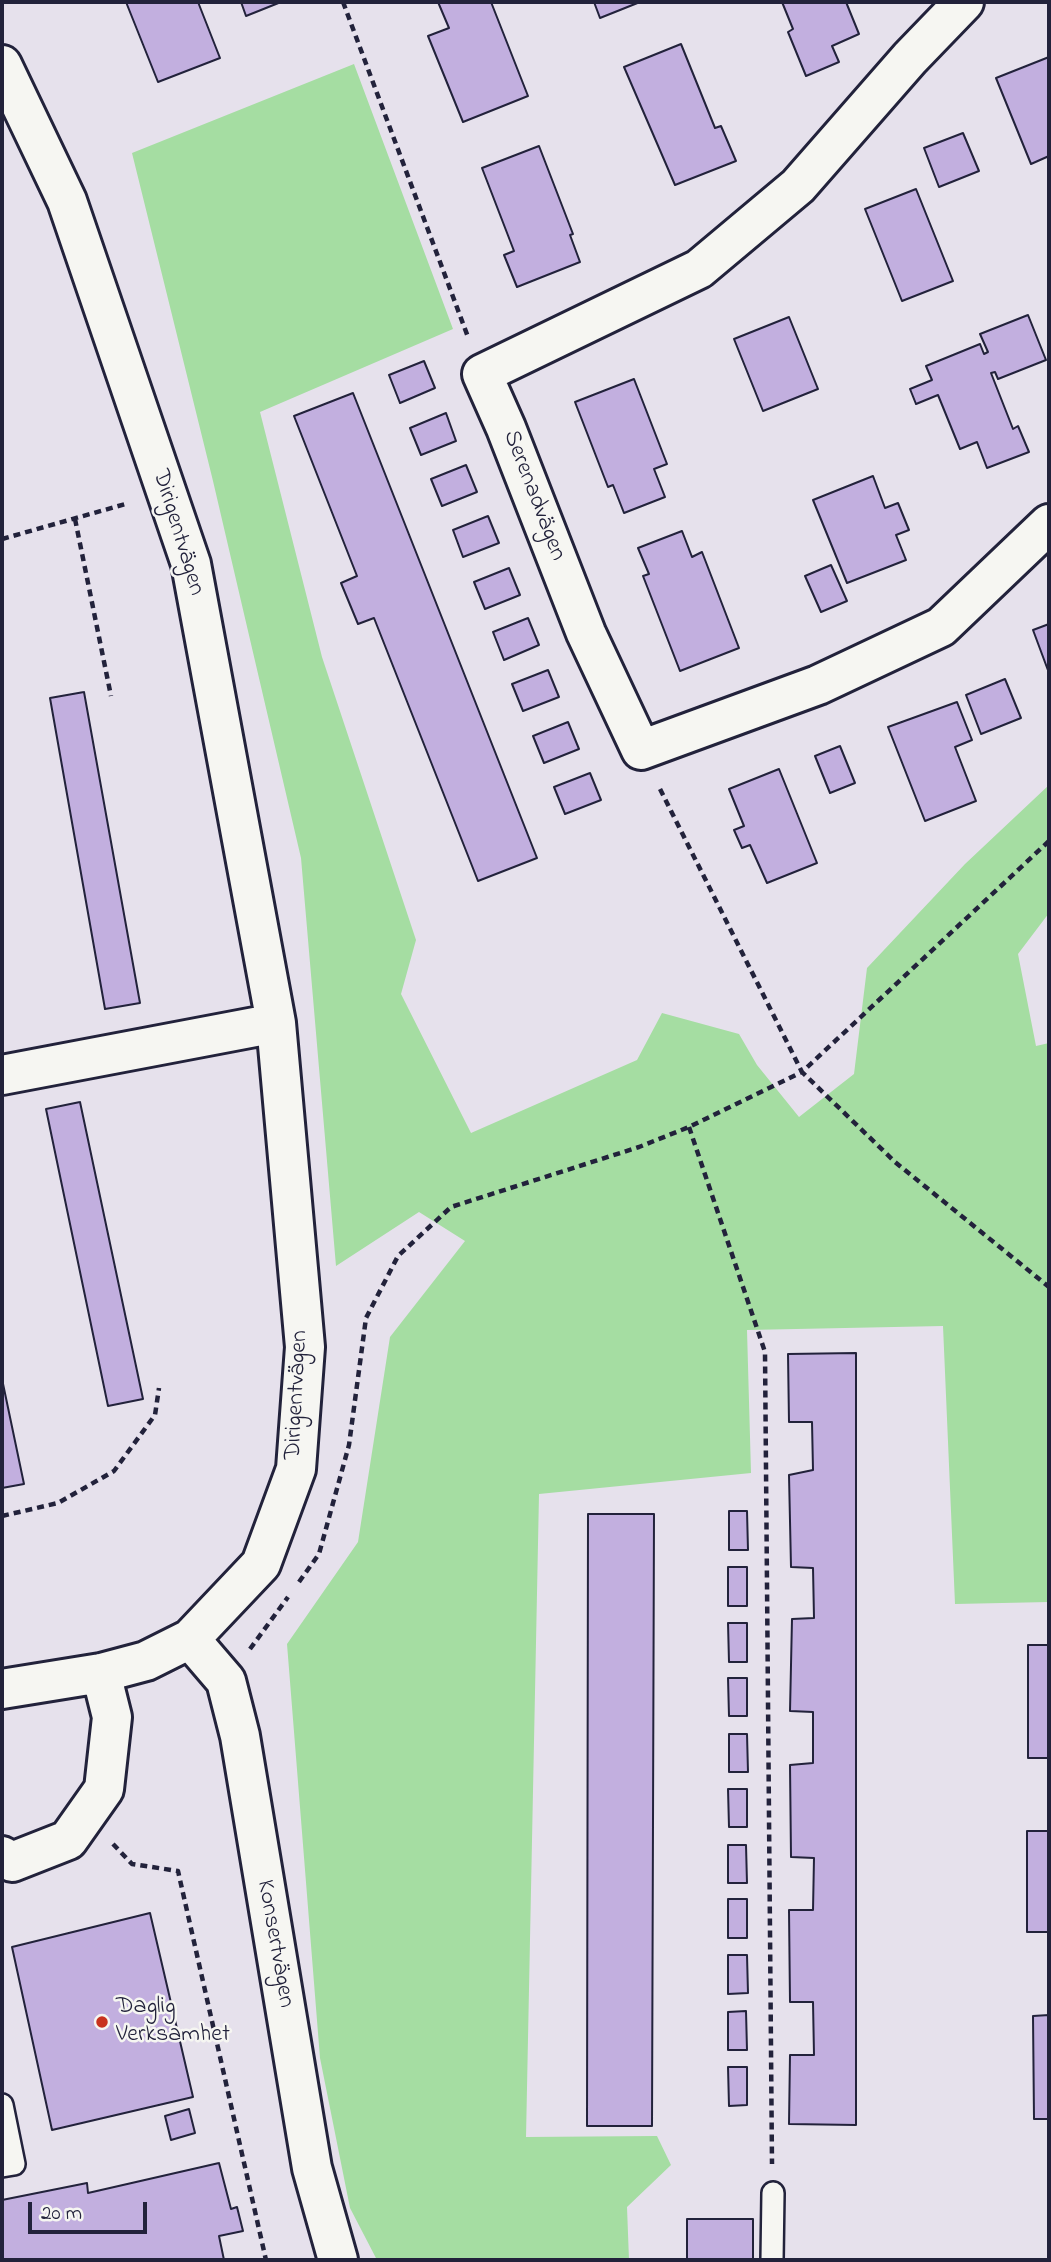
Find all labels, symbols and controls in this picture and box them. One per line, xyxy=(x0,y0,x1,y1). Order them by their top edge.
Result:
street label: Serenadvägen xyxy=(495,427,571,565)
street label: Dirigentvägen xyxy=(144,467,210,599)
street label: Dirigentvägen xyxy=(280,1329,316,1461)
street label: Konsertvägen xyxy=(249,1878,299,2010)
place label: Daglig Verksamhet xyxy=(116,1994,230,2050)
marker: Daglig Verksamhet xyxy=(94,2014,110,2030)
scale bar xyxy=(32,2188,150,2232)
text: 20 m xyxy=(41,2199,82,2229)

